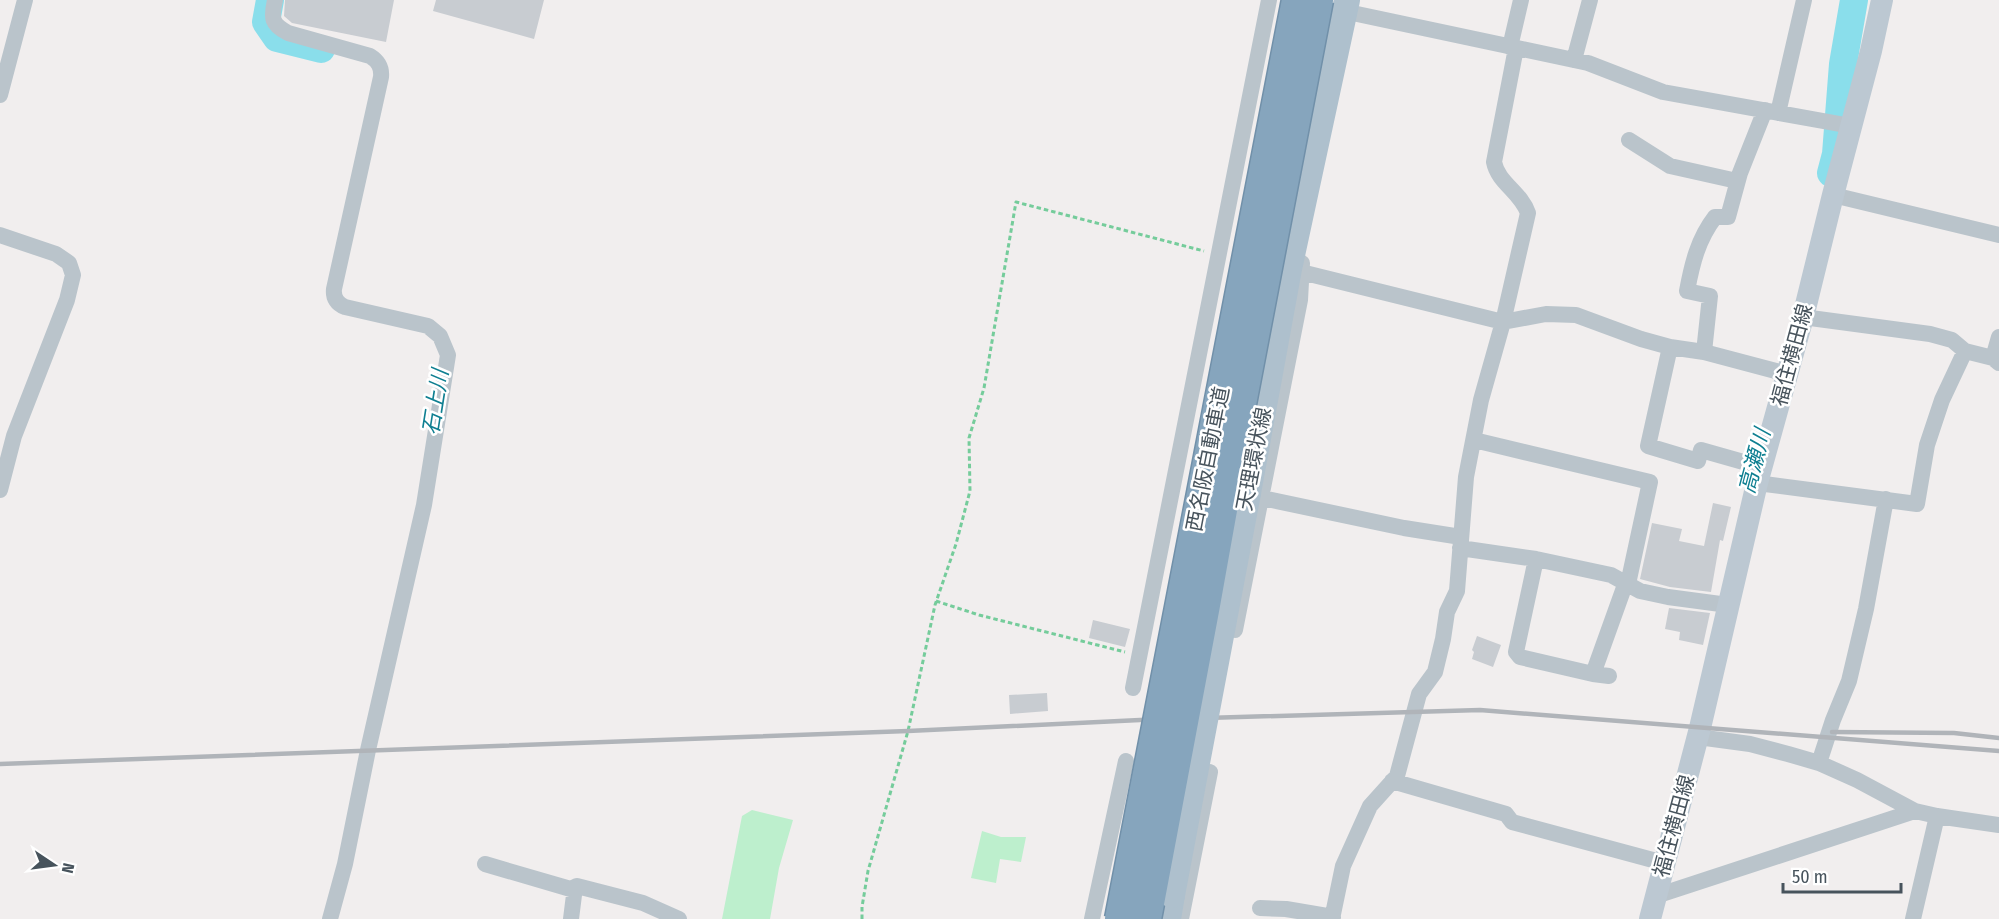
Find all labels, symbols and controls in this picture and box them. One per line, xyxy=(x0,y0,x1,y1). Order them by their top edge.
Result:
street label: 福住横田線 xyxy=(1766,301,1818,409)
water label: 石上川 xyxy=(417,365,454,437)
street label: 西名阪自動車道 xyxy=(1181,384,1235,534)
street label: 天理環状線 xyxy=(1231,405,1277,513)
water label: 高瀬川 xyxy=(1733,424,1777,497)
street label: 福住横田線 xyxy=(1648,772,1700,880)
north arrow xyxy=(24,835,84,895)
scale bar xyxy=(1783,856,1902,894)
text: N xyxy=(58,861,78,875)
text: 50 m xyxy=(1792,866,1828,888)

